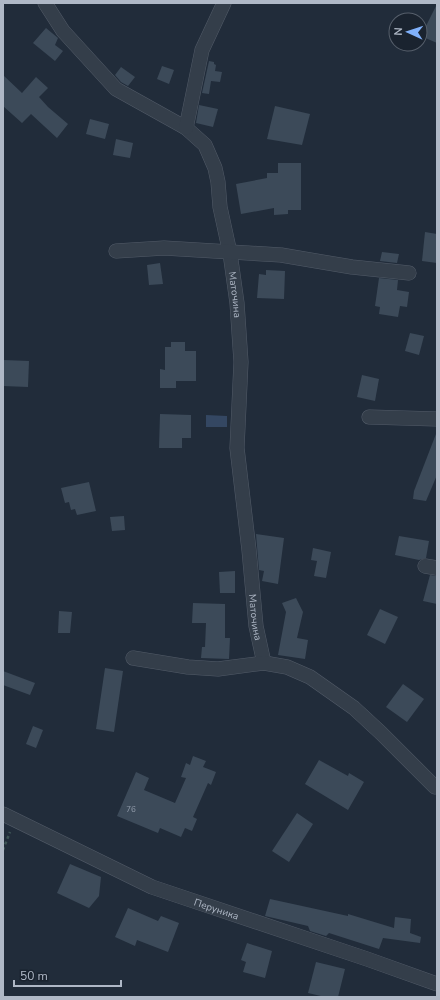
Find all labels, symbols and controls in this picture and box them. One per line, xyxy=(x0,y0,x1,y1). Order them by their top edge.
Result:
north arrow xyxy=(388,12,428,52)
text: N xyxy=(391,27,406,36)
street label: Маточина xyxy=(225,271,244,318)
street label: Маточина xyxy=(245,593,265,642)
house number: 76 xyxy=(126,804,136,815)
street label: Перуника xyxy=(192,896,240,924)
scale bar xyxy=(14,962,121,988)
text: 50 m xyxy=(20,968,48,984)

